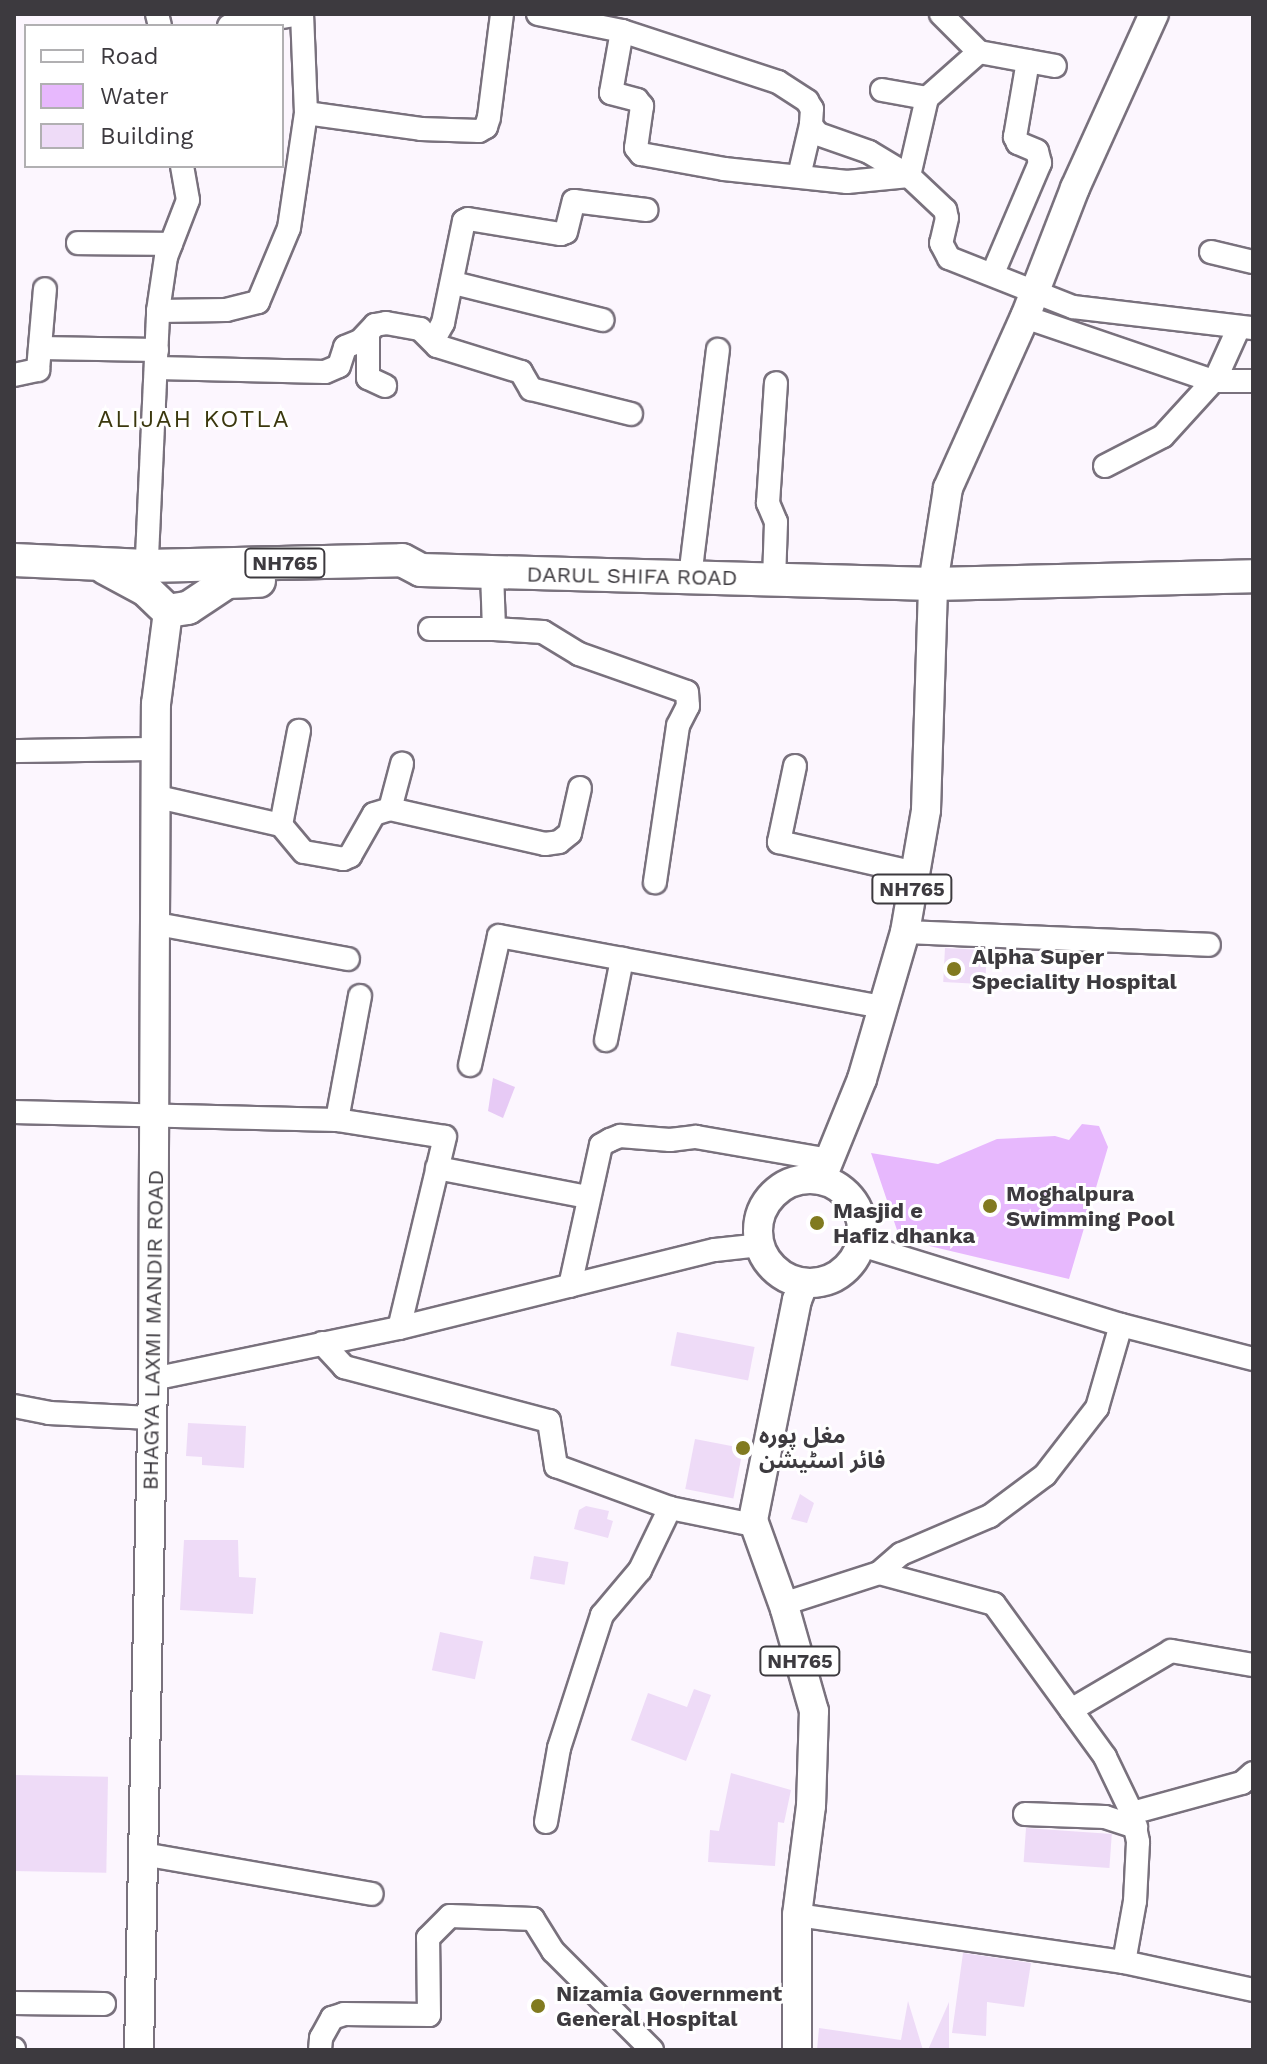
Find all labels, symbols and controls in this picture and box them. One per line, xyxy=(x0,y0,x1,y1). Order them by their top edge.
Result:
legend xyxy=(24,24,284,168)
text: Road xyxy=(100,42,159,70)
text: Water xyxy=(100,82,169,110)
text: Building xyxy=(100,122,193,150)
district label: ALIJAH KOTLA xyxy=(97,406,291,434)
road number: NH765 xyxy=(243,547,327,579)
street label: DARUL SHIFA ROAD xyxy=(526,561,738,591)
road number: NH765 xyxy=(870,873,954,905)
place label: Alpha Super Speciality Hospital xyxy=(972,943,1177,994)
marker: Alpha Super Speciality Hospital xyxy=(943,958,965,980)
street label: BHAGYA LAXMI MANDIR ROAD xyxy=(137,1169,169,1491)
place label: Moghalpura Swimming Pool xyxy=(1006,1180,1174,1232)
place label: Masjid e Hafiz dhanka xyxy=(833,1197,975,1248)
marker: Moghalpura Swimming Pool xyxy=(981,1197,999,1215)
marker: Masjid e Hafiz dhanka xyxy=(808,1214,826,1232)
place label: مغل پورہ فائر اسٹیشن xyxy=(759,1422,885,1474)
marker: مغل پورہ فائر اسٹیشن xyxy=(734,1439,752,1457)
road number: NH765 xyxy=(758,1645,842,1677)
place label: Nizamia Government General Hospital xyxy=(556,1980,782,2032)
marker: Nizamia Government General Hospital xyxy=(527,1995,549,2017)

